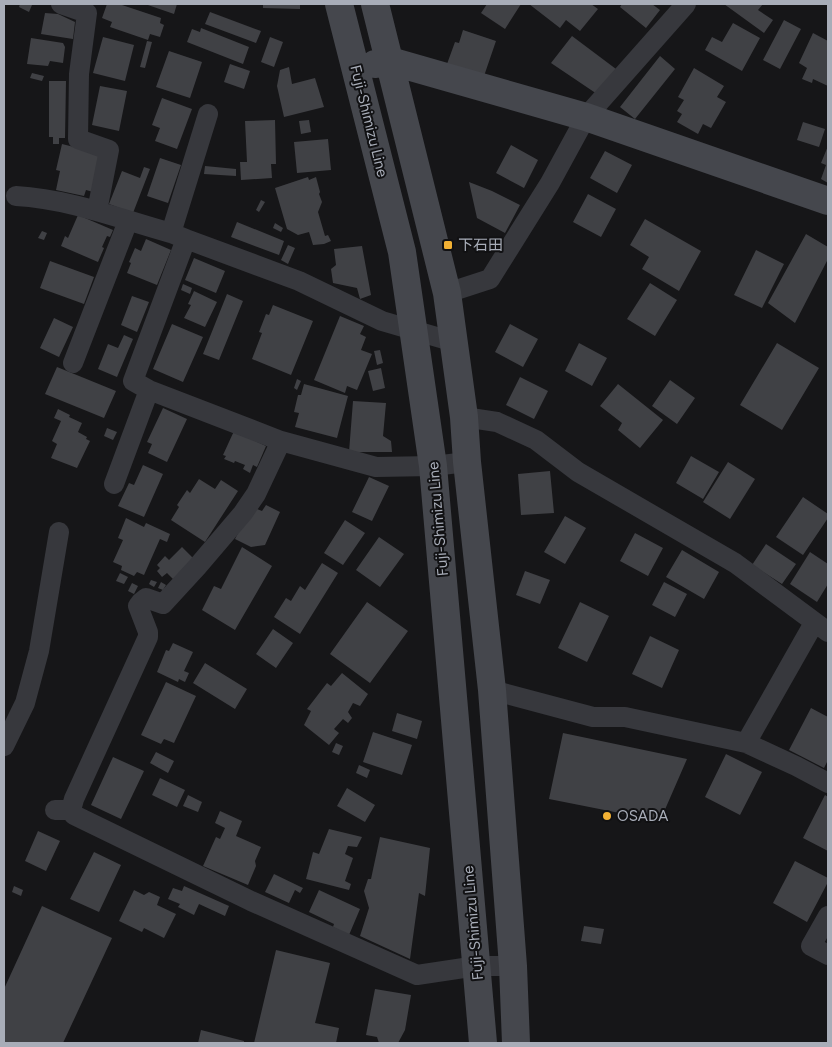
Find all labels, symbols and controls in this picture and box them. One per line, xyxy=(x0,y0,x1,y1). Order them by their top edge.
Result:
street label: Fuji-Shimizu Line xyxy=(346,63,392,179)
place label: 下石田 xyxy=(458,236,503,254)
marker: 下石田 xyxy=(442,239,454,251)
street label: Fuji-Shimizu Line xyxy=(424,461,452,577)
place label: OSADA xyxy=(617,807,668,825)
marker: OSADA xyxy=(601,810,613,822)
street label: Fuji-Shimizu Line xyxy=(459,865,487,981)

